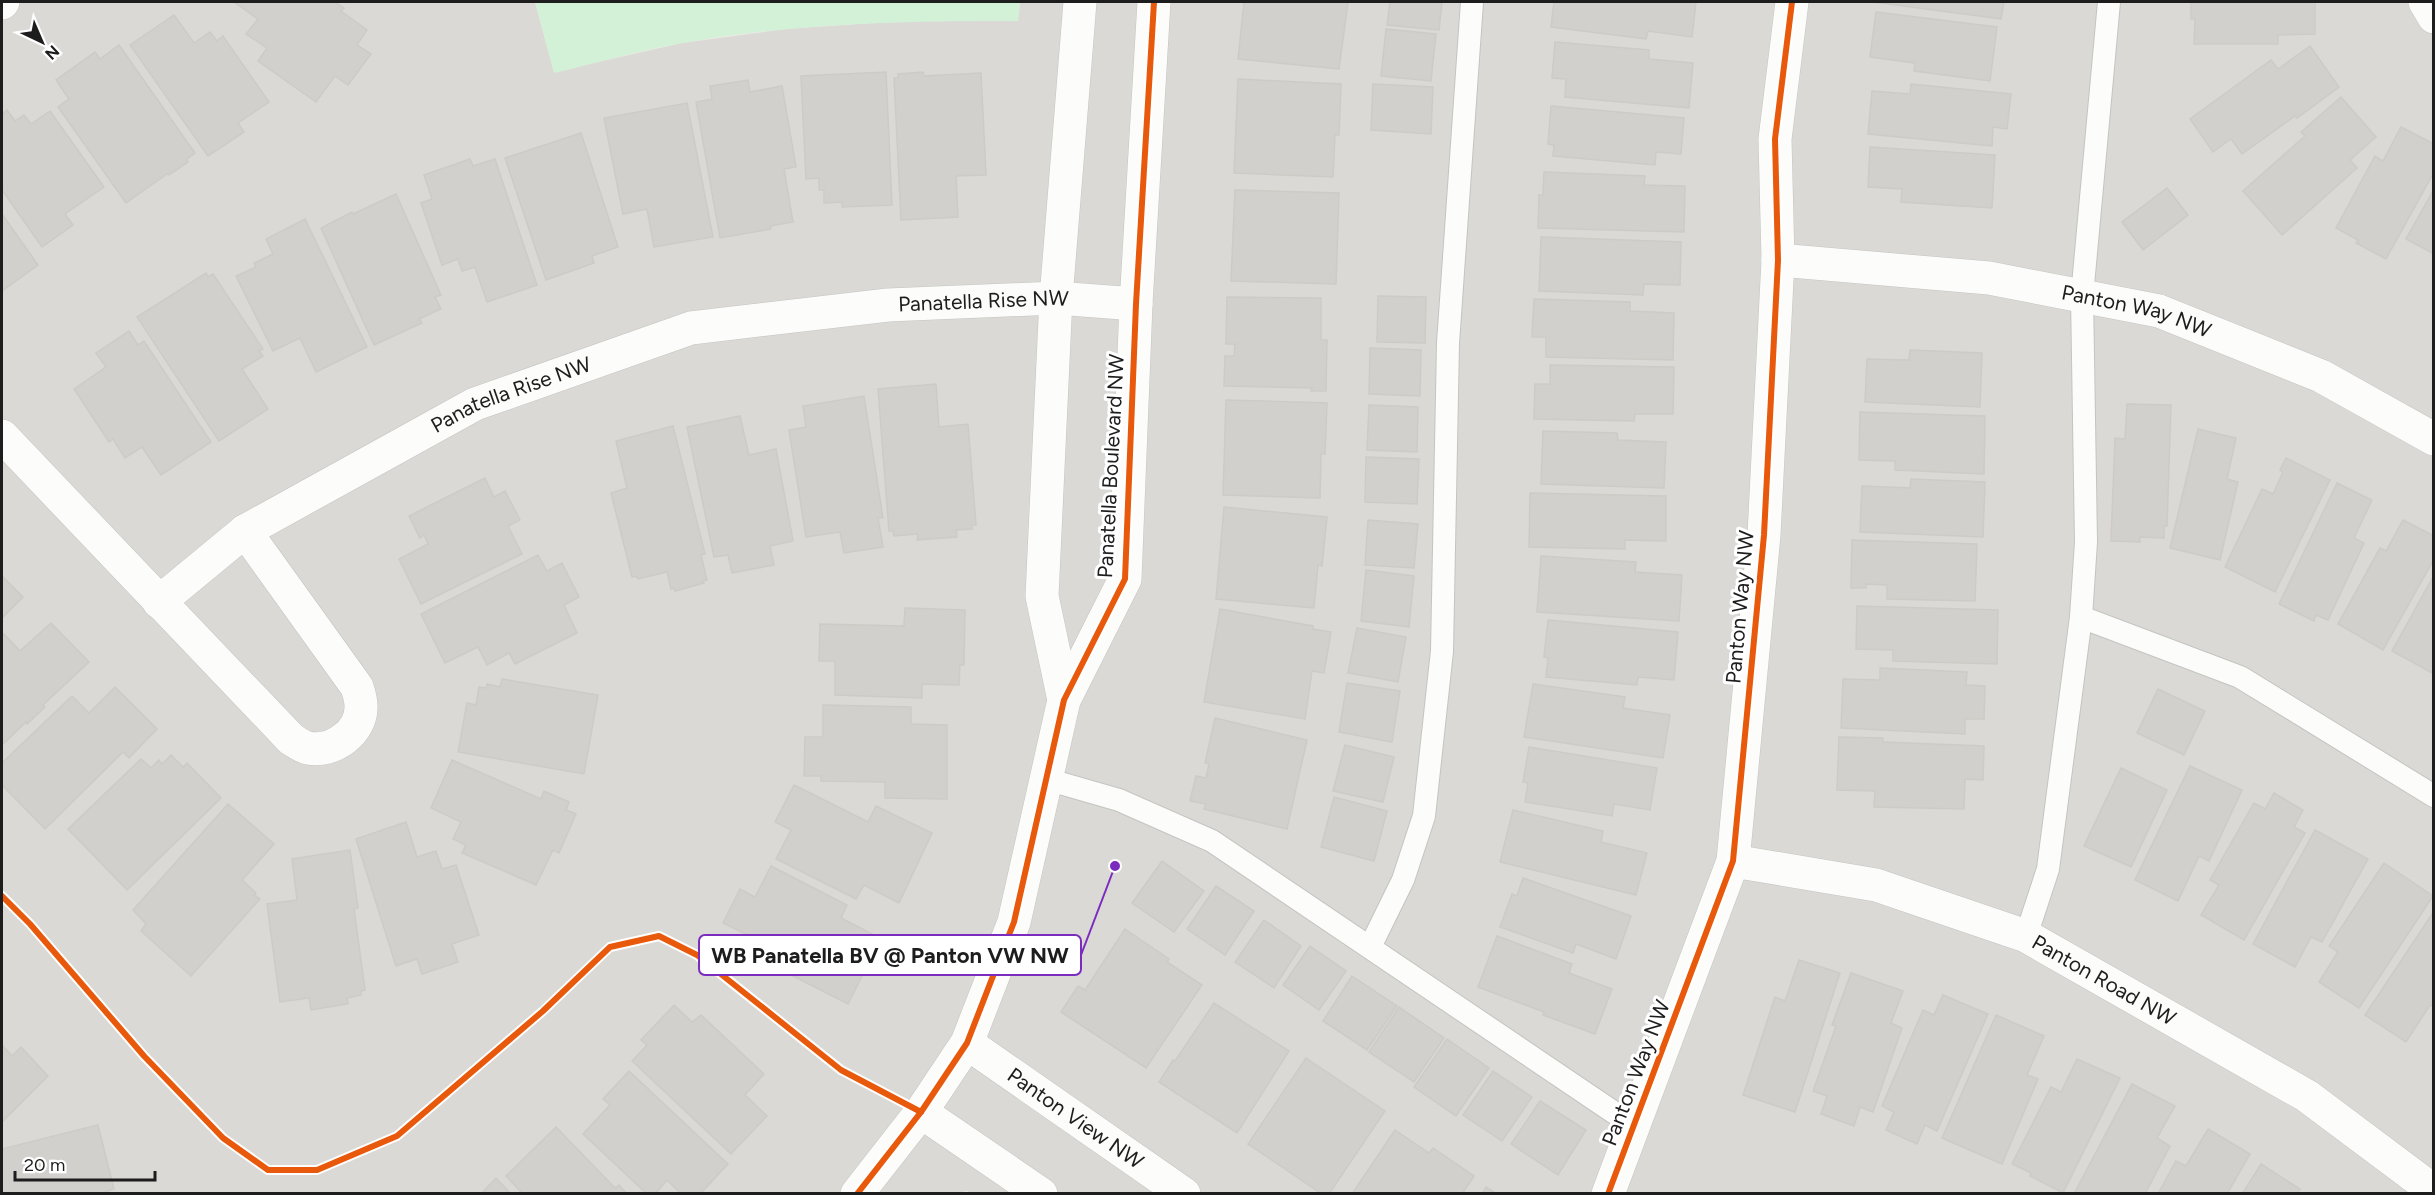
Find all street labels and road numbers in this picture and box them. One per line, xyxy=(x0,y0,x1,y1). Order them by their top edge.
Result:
street label: Panton Way NW xyxy=(2060,279,2215,343)
street label: Panatella Rise NW xyxy=(898,284,1069,317)
street label: Panatella Rise NW xyxy=(426,351,594,438)
street label: Panatella Boulevard NW xyxy=(1092,353,1129,579)
street label: Panton Way NW xyxy=(1720,529,1759,685)
street label: Panton Road NW xyxy=(2028,929,2180,1031)
street label: Panton Way NW xyxy=(1596,997,1675,1149)
street label: Panton View NW xyxy=(1003,1062,1148,1174)

